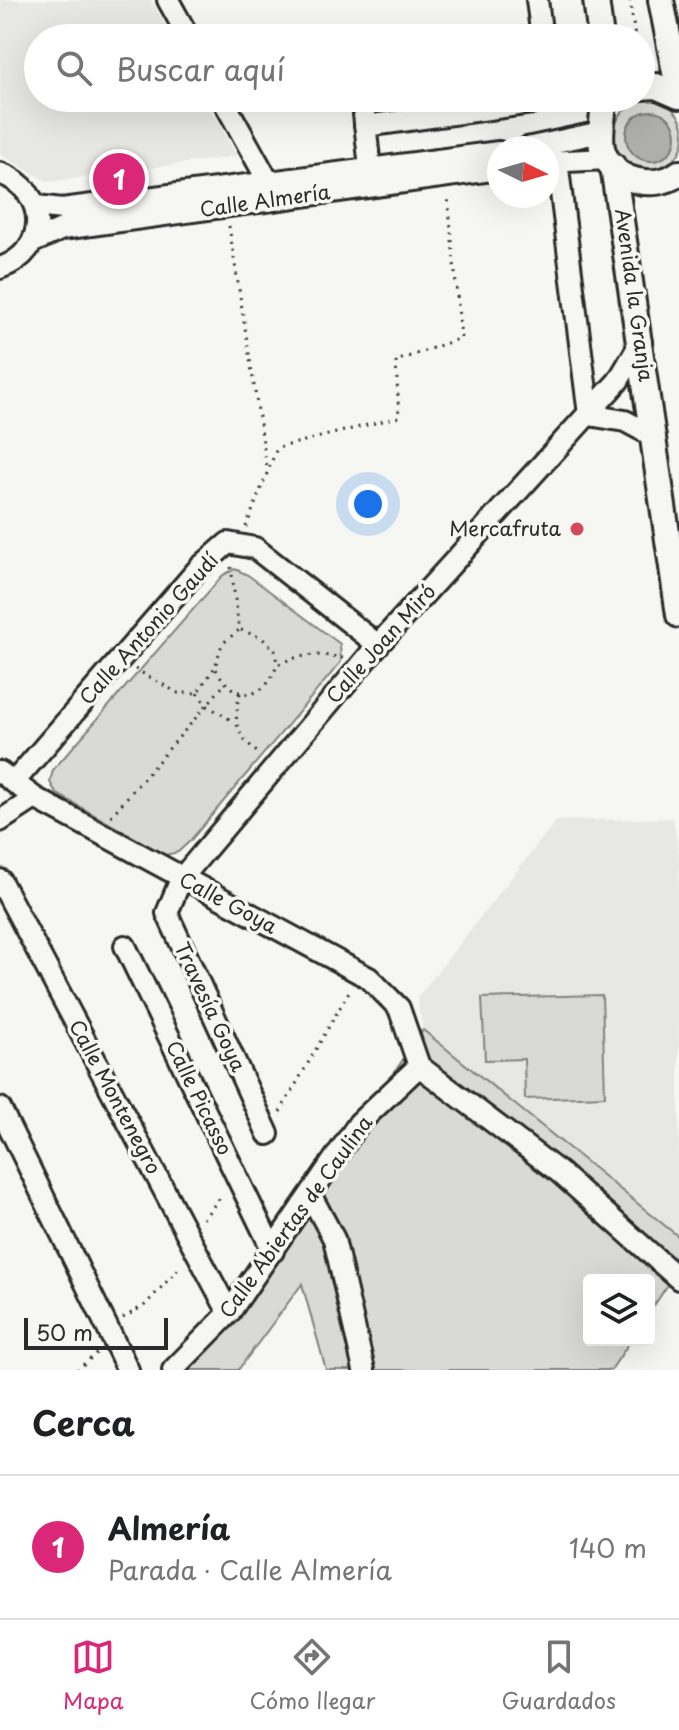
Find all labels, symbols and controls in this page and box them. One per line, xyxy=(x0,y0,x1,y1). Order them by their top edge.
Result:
search box xyxy=(24,24,655,112)
icon: search xyxy=(52,46,96,90)
text: Buscar aquí xyxy=(116,46,285,91)
north arrow xyxy=(487,136,559,208)
pin: 1 xyxy=(93,149,145,209)
street label: Calle Almería xyxy=(198,176,332,224)
street label: Avenida la Granja xyxy=(608,206,662,384)
your location xyxy=(348,484,388,524)
place label: Mercafruta xyxy=(449,513,562,543)
marker: Mercafruta xyxy=(568,520,586,538)
street label: Calle Antonio Gaudí xyxy=(72,546,225,711)
street label: Calle Joan Miró xyxy=(318,577,442,710)
street label: Calle Goya xyxy=(174,864,283,941)
street label: Travesía Goya xyxy=(168,937,254,1077)
street label: Calle Montenegro xyxy=(62,1014,169,1179)
street label: Calle Picasso xyxy=(159,1035,241,1160)
street label: Calle Abiertas de Caulina xyxy=(211,1109,379,1324)
map controls xyxy=(583,1274,655,1346)
button: layers xyxy=(583,1274,655,1346)
scale bar xyxy=(24,1314,168,1350)
text: 50 m xyxy=(36,1315,93,1348)
text: Cerca xyxy=(32,1396,135,1448)
text: Almería xyxy=(108,1505,230,1550)
text: 1 xyxy=(52,1528,64,1567)
text: 140 m xyxy=(569,1528,647,1567)
text: Parada · Calle Almería xyxy=(108,1550,392,1589)
tab: Mapa xyxy=(63,1635,124,1716)
tab: Cómo llegar xyxy=(250,1635,375,1716)
tab: Guardados xyxy=(501,1635,616,1716)

